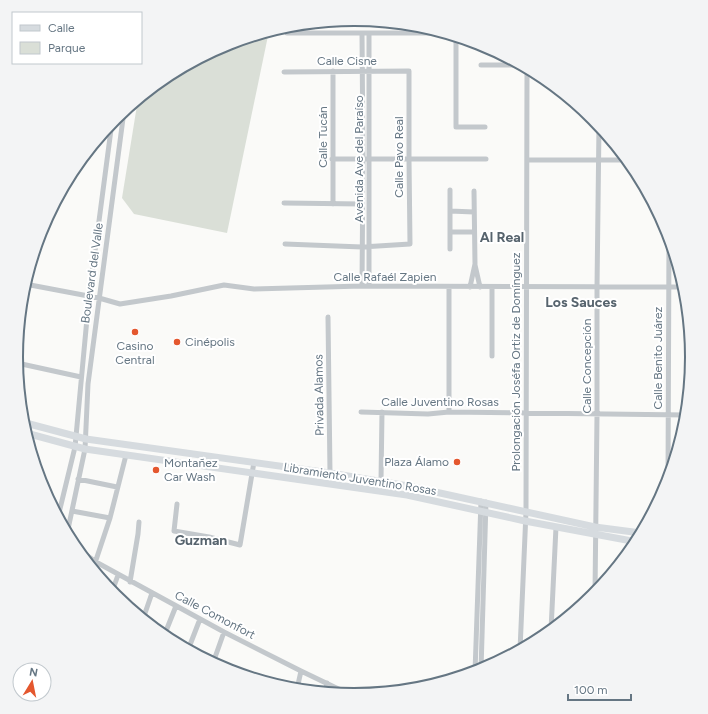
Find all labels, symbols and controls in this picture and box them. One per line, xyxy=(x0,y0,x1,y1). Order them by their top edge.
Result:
legend xyxy=(12,12,142,64)
text: Calle xyxy=(48,21,75,35)
text: Parque xyxy=(48,41,86,55)
street label: Calle Cisne xyxy=(317,54,377,68)
street label: Avenida Ave del Paraíso xyxy=(352,95,366,223)
street label: Calle Tucán xyxy=(316,106,330,168)
street label: Calle Pavo Real xyxy=(392,116,406,198)
street label: Boulevard del Valle xyxy=(78,221,106,324)
district label: Al Real xyxy=(480,229,524,246)
street label: Prolongación Joséfa Ortiz de Domínguez xyxy=(509,252,523,472)
street label: Calle Rafaél Zapien xyxy=(334,270,437,284)
district label: Los Sauces xyxy=(545,294,617,311)
street label: Calle Benito Juárez xyxy=(651,306,665,409)
street label: Calle Concepción xyxy=(580,318,594,413)
marker: Casino Central xyxy=(130,327,140,337)
place label: Cinépolis xyxy=(185,335,235,349)
marker: Cinépolis xyxy=(172,337,182,347)
place label: Casino Central xyxy=(115,339,155,367)
street label: Privada Alamos xyxy=(311,354,327,436)
street label: Calle Juventino Rosas xyxy=(381,395,499,409)
place label: Plaza Álamo xyxy=(384,455,449,469)
place label: Montañez Car Wash xyxy=(164,456,218,484)
marker: Plaza Álamo xyxy=(452,457,462,467)
street label: Libramiento Juventino Rosas xyxy=(282,460,438,498)
marker: Montañez Car Wash xyxy=(151,465,161,475)
district label: Guzman xyxy=(175,532,227,549)
street label: Calle Comonfort xyxy=(172,588,258,642)
north arrow xyxy=(12,662,52,702)
text: N xyxy=(28,666,39,680)
scale bar xyxy=(568,676,631,702)
text: 100 m xyxy=(574,683,608,697)

